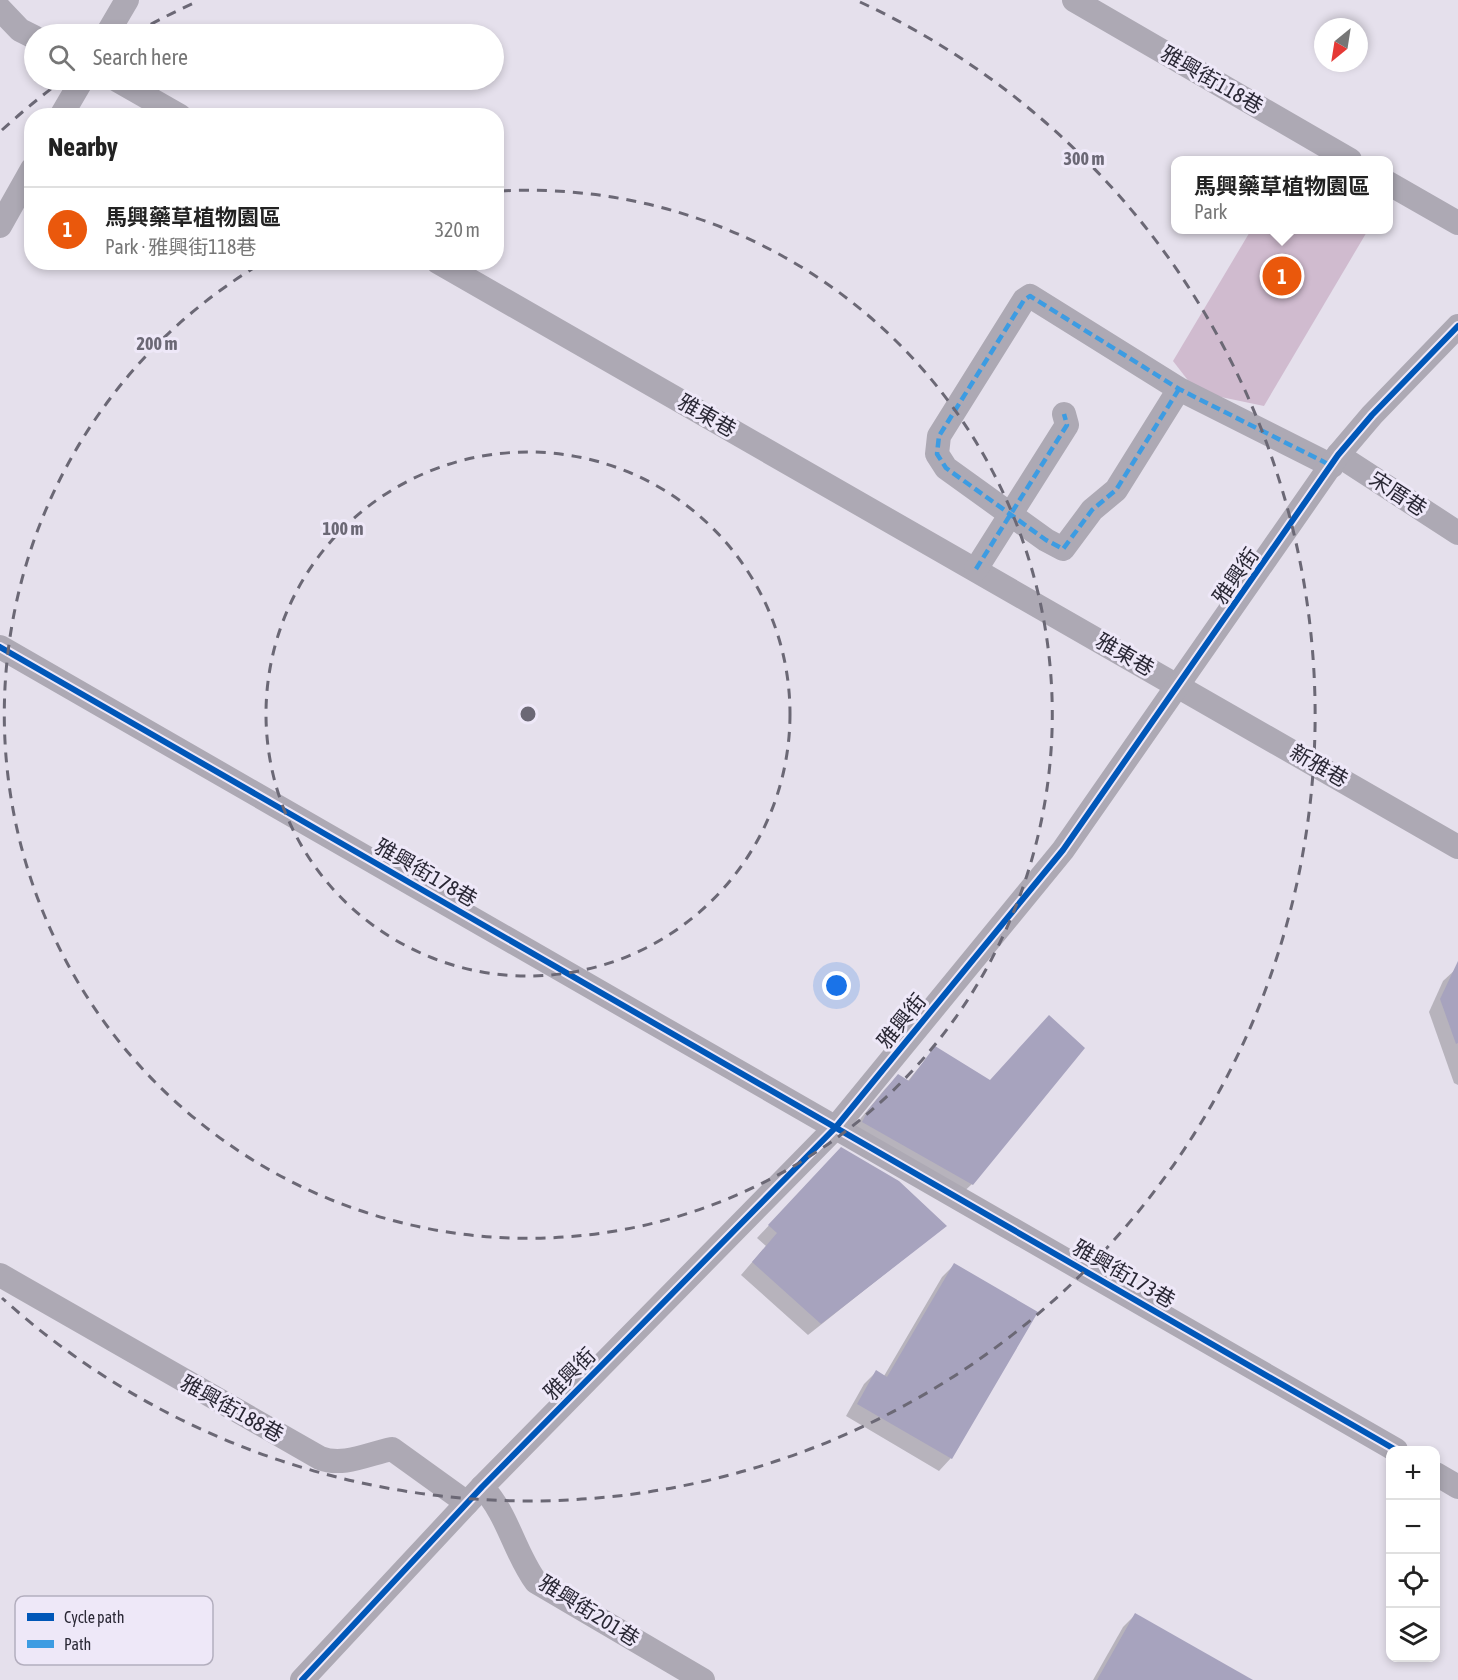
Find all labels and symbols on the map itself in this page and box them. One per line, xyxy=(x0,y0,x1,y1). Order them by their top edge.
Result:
north arrow xyxy=(1314,18,1368,72)
street label: 雅興街118巷 xyxy=(1157,40,1268,118)
text: 300 m xyxy=(1064,148,1104,169)
pin: 1 xyxy=(1262,254,1302,298)
text: 200 m xyxy=(137,333,177,354)
street label: 雅東巷 xyxy=(674,389,741,441)
street label: 宋厝巷 xyxy=(1366,466,1431,520)
text: 100 m xyxy=(323,518,363,539)
street label: 雅興街 xyxy=(1207,543,1263,608)
street label: 雅東巷 xyxy=(1092,628,1159,680)
centre of rings xyxy=(518,704,538,724)
street label: 新雅巷 xyxy=(1286,739,1353,791)
street label: 雅興街178巷 xyxy=(371,833,482,911)
your location xyxy=(822,971,851,1000)
street label: 雅興街 xyxy=(872,988,930,1052)
street label: 雅興街173巷 xyxy=(1069,1234,1180,1312)
street label: 雅興街 xyxy=(539,1343,600,1404)
street label: 雅興街188巷 xyxy=(177,1370,288,1446)
street label: 雅興街201巷 xyxy=(535,1570,644,1650)
legend xyxy=(15,1596,213,1665)
text: Cycle path xyxy=(64,1608,124,1627)
text: Path xyxy=(64,1635,91,1653)

